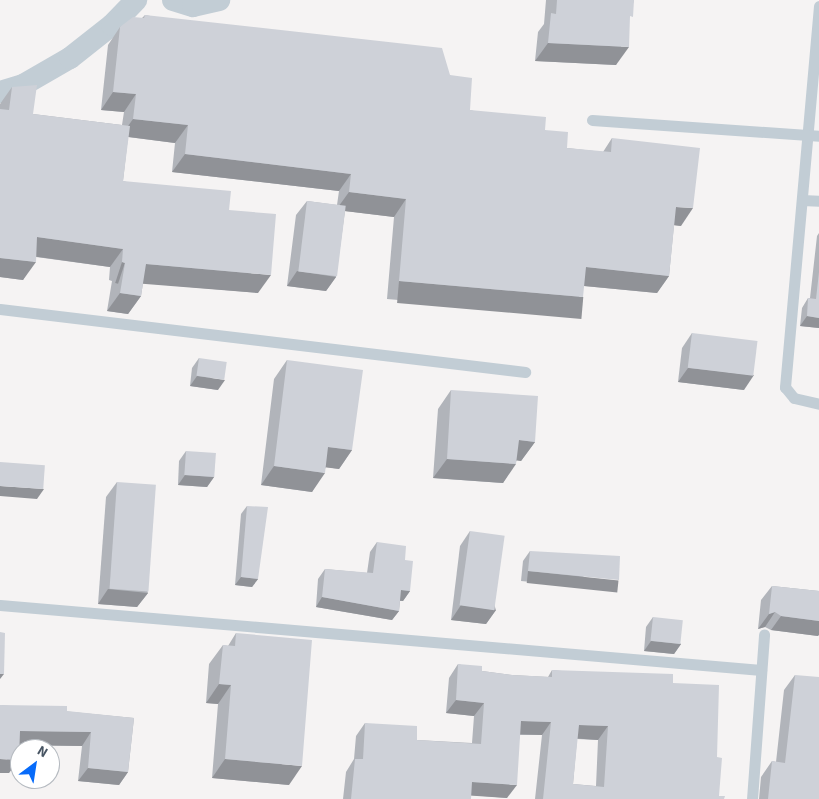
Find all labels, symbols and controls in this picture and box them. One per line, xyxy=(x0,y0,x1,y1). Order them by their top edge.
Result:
north arrow xyxy=(10,739,60,789)
text: N xyxy=(33,741,51,763)

